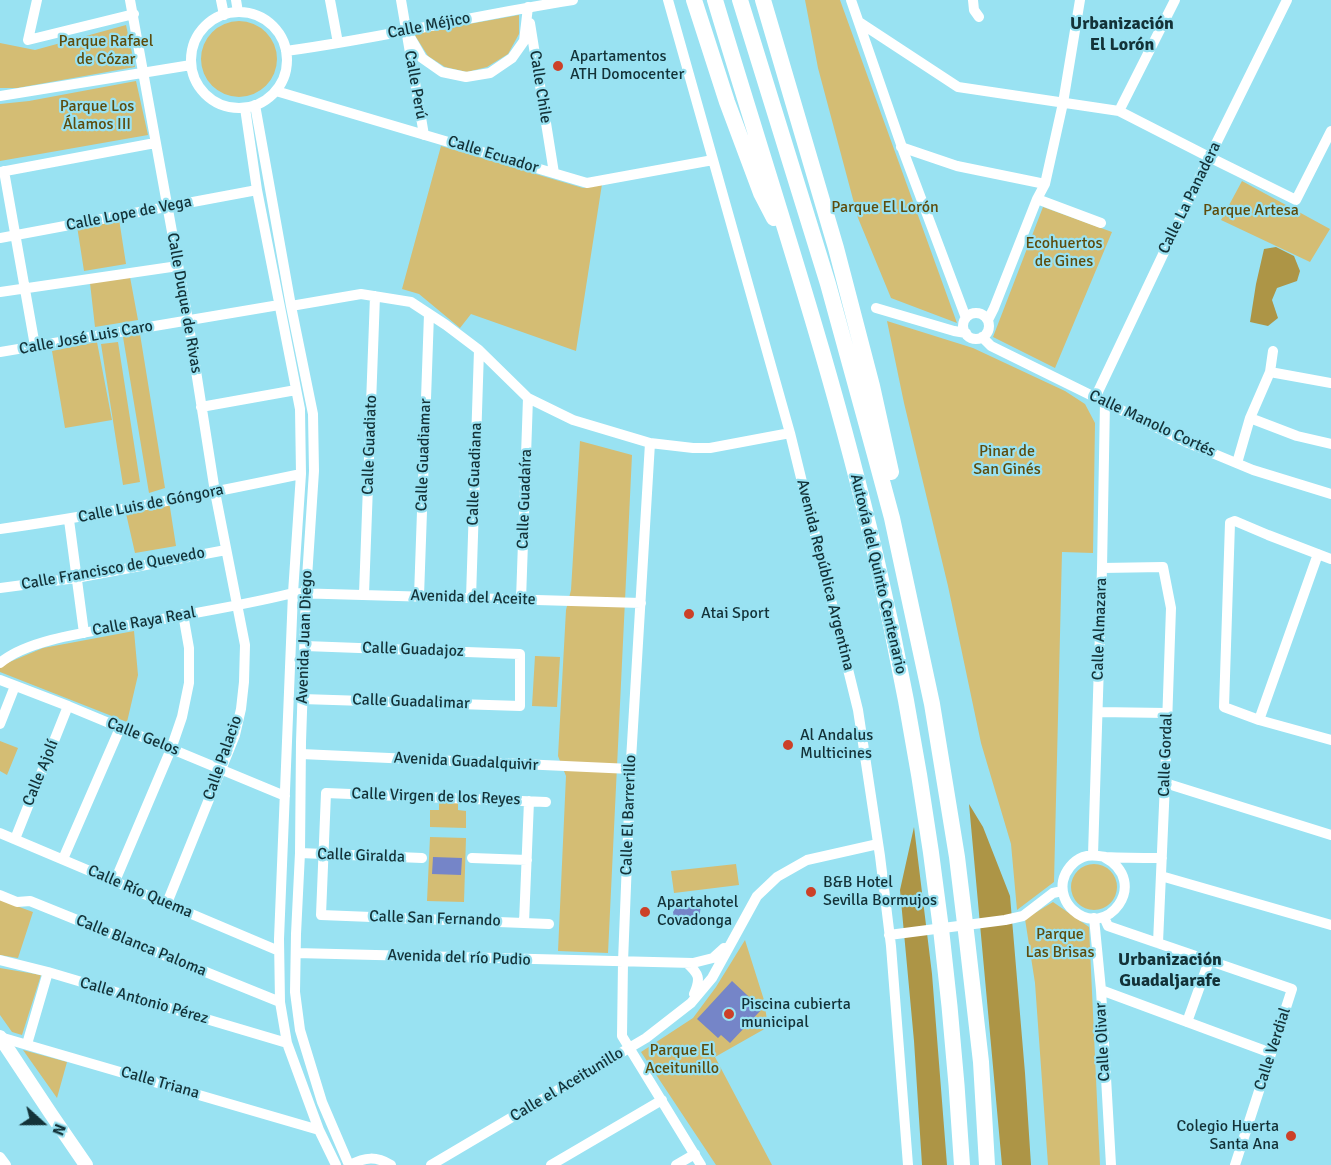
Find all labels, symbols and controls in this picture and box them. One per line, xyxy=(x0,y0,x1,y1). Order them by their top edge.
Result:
street label: Calle Méjico xyxy=(386,9,472,43)
district label: Urbanización El Lorón xyxy=(1070,13,1174,56)
park label: Parque Rafael de Cózar xyxy=(59,32,153,70)
place label: Apartamentos ATH Domocenter xyxy=(570,47,684,85)
street label: Calle Perú xyxy=(400,49,430,121)
street label: Calle Chile xyxy=(525,49,555,125)
marker: Apartamentos ATH Domocenter xyxy=(551,59,565,73)
park label: Parque Los Álamos III xyxy=(60,97,134,135)
street label: Calle Ecuador xyxy=(445,132,541,178)
street label: Calle La Panadera xyxy=(1155,139,1225,257)
street label: Calle Lope de Vega xyxy=(65,192,193,236)
park label: Parque El Lorón xyxy=(831,198,939,218)
park label: Parque Artesa xyxy=(1203,201,1299,221)
street label: Calle Duque de Rivas xyxy=(162,231,206,375)
park label: Ecohuertos de Gines xyxy=(1025,234,1103,272)
street label: Calle José Luis Caro xyxy=(18,317,154,359)
street label: Calle Manolo Cortés xyxy=(1086,386,1218,462)
street label: Calle Guadiato xyxy=(359,395,381,495)
street label: Calle Guadiamar xyxy=(412,398,436,512)
street label: Calle Guadiana xyxy=(464,422,486,526)
park label: Pinar de San Ginés xyxy=(973,442,1041,480)
street label: Calle Guadaíra xyxy=(514,449,536,549)
street label: Autovía del Quinto Centenario xyxy=(846,472,910,676)
street label: Avenida República Argentina xyxy=(792,477,858,673)
street label: Calle Luis de Góngora xyxy=(77,480,225,528)
street label: Calle Francisco de Quevedo xyxy=(20,543,206,595)
street label: Avenida Juan Diego xyxy=(293,570,317,704)
street label: Calle Almazara xyxy=(1089,577,1111,681)
street label: Avenida del Aceite xyxy=(410,586,536,610)
street label: Calle Raya Real xyxy=(91,603,197,641)
place label: Atai Sport xyxy=(701,604,770,624)
marker: Atai Sport xyxy=(682,607,696,621)
street label: Calle Guadajoz xyxy=(362,639,464,661)
street label: Calle Guadalimar xyxy=(352,690,470,714)
street label: Calle Palacio xyxy=(200,713,246,803)
street label: Calle Gordal xyxy=(1155,713,1177,797)
street label: Calle Gelos xyxy=(104,714,182,760)
place label: Al Andalus Multicines xyxy=(800,726,873,764)
street label: Calle Ajolí xyxy=(19,737,63,809)
marker: Al Andalus Multicines xyxy=(781,738,795,752)
street label: Avenida Guadalquivir xyxy=(393,749,539,775)
street label: Calle El Barrerillo xyxy=(617,754,641,876)
street label: Calle Virgen de los Reyes xyxy=(351,784,521,810)
street label: Calle Giralda xyxy=(317,845,405,867)
street label: Calle Río Quema xyxy=(85,861,195,923)
place label: B&B Hotel Sevilla Bormujos xyxy=(823,873,937,911)
marker: B&B Hotel Sevilla Bormujos xyxy=(804,885,818,899)
place label: Apartahotel Covadonga xyxy=(657,893,738,931)
marker: Apartahotel Covadonga xyxy=(638,905,652,919)
street label: Calle San Fernando xyxy=(369,907,501,931)
street label: Calle Blanca Paloma xyxy=(73,911,209,981)
park label: Parque Las Brisas xyxy=(1026,925,1094,963)
street label: Avenida del río Pudio xyxy=(387,946,531,970)
district label: Urbanización Guadaljarafe xyxy=(1118,949,1222,992)
street label: Calle Antonio Pérez xyxy=(78,973,210,1029)
place label: Piscina cubierta municipal xyxy=(741,995,851,1033)
street label: Calle Olivar xyxy=(1091,1002,1115,1082)
street label: Calle Verdial xyxy=(1251,1005,1295,1093)
marker: Piscina cubierta municipal xyxy=(722,1007,736,1021)
park label: Parque El Aceitunillo xyxy=(645,1041,719,1079)
street label: Calle el Aceitunillo xyxy=(507,1044,627,1126)
street label: Calle Triana xyxy=(119,1063,201,1103)
north arrow xyxy=(12,1093,72,1153)
place label: Colegio Huerta Santa Ana xyxy=(1177,1117,1279,1155)
text: N xyxy=(47,1121,70,1138)
marker: Colegio Huerta Santa Ana xyxy=(1284,1129,1298,1143)

